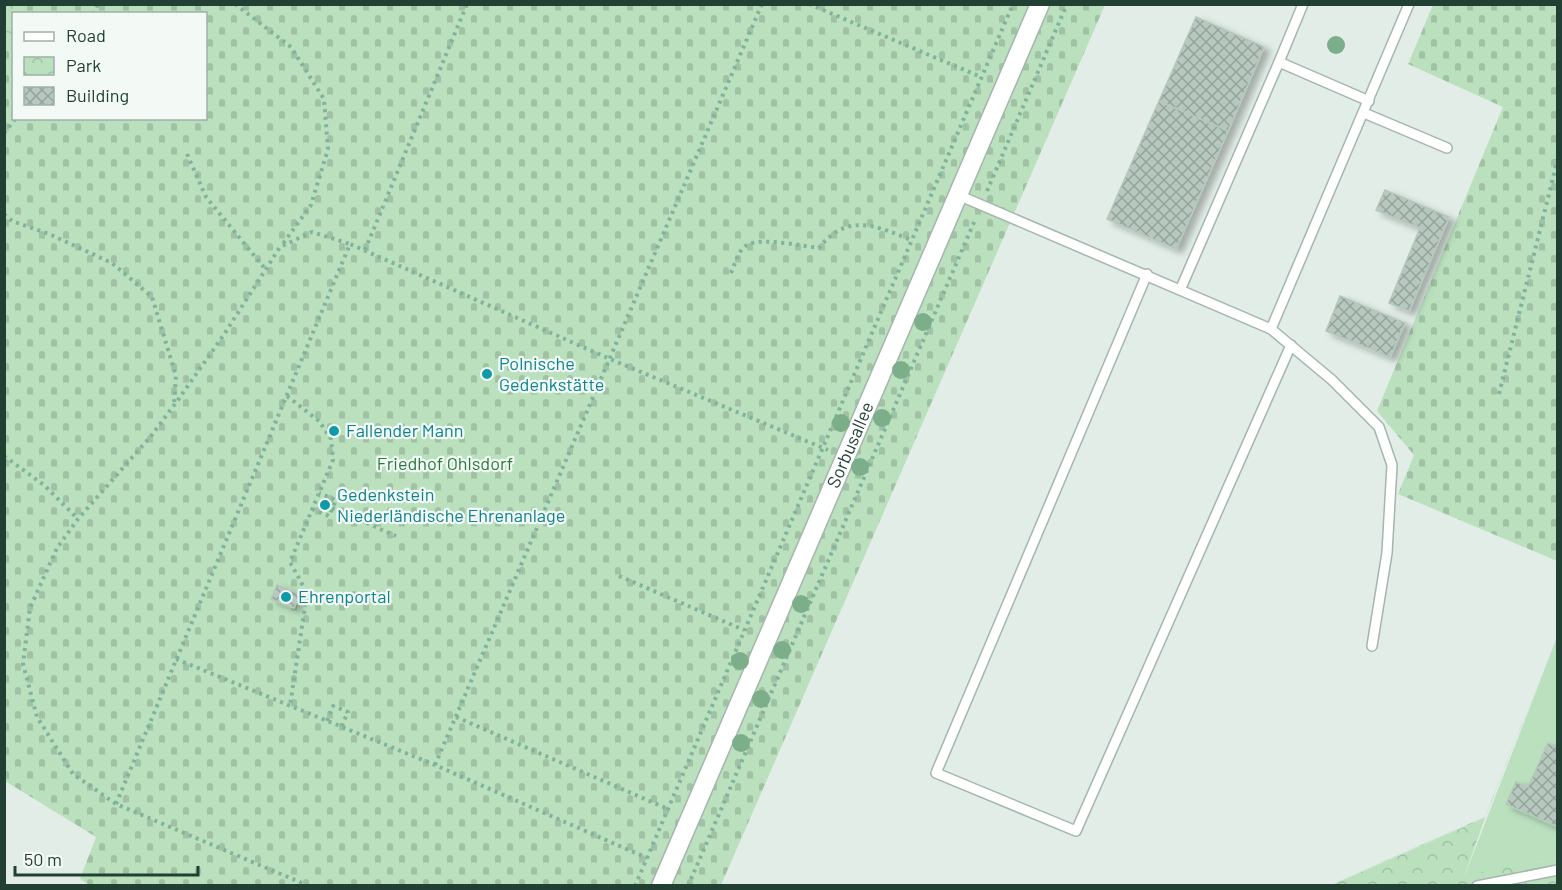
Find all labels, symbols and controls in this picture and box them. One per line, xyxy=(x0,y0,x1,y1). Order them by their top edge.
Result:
legend xyxy=(12,12,207,120)
text: Road xyxy=(66,24,106,46)
text: Park xyxy=(66,54,101,76)
text: Building xyxy=(66,84,129,106)
place label: Polnische Gedenkstätte xyxy=(499,352,604,395)
marker: Polnische Gedenkstätte xyxy=(480,367,494,381)
street label: Sorbusallee xyxy=(821,398,878,491)
place label: Fallender Mann xyxy=(346,419,463,441)
marker: Fallender Mann xyxy=(327,424,341,438)
park label: Friedhof Ohlsdorf xyxy=(377,452,513,474)
place label: Gedenkstein Niederländische Ehrenanlage xyxy=(337,483,565,526)
marker: Gedenkstein Niederländische Ehrenanlage xyxy=(318,498,332,512)
place label: Ehrenportal xyxy=(298,585,391,607)
marker: Ehrenportal xyxy=(279,590,293,604)
scale bar xyxy=(15,839,198,877)
text: 50 m xyxy=(24,848,62,870)

